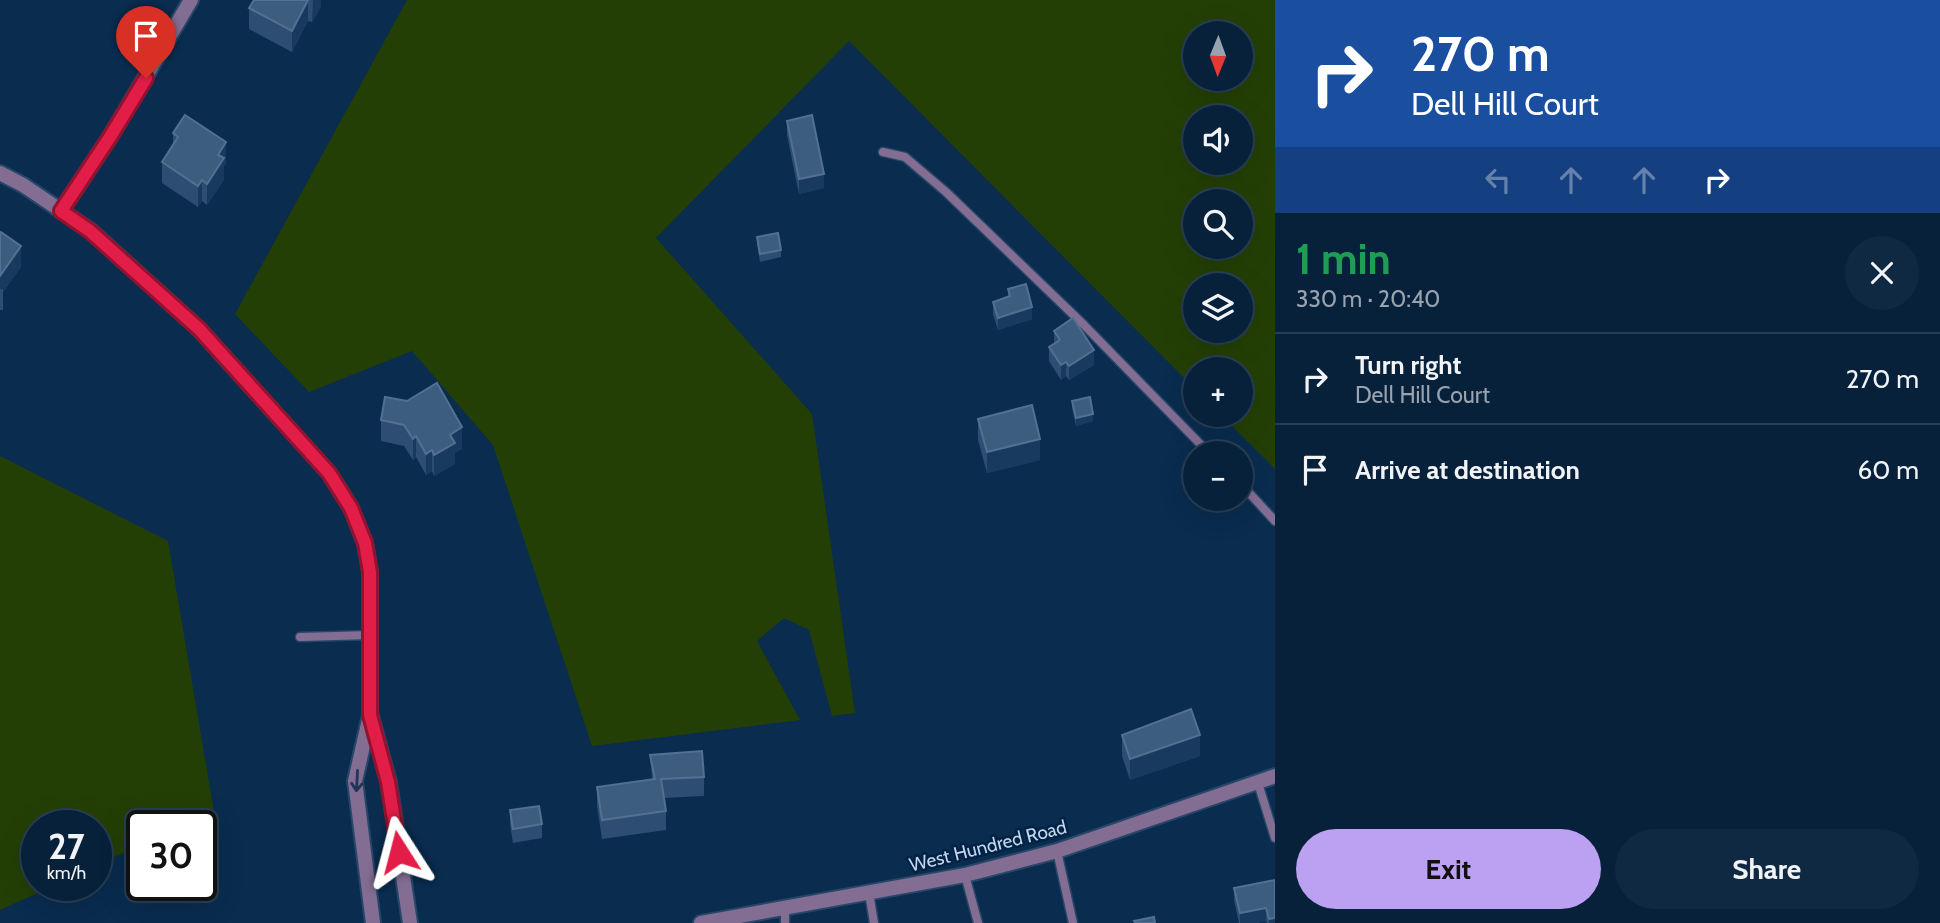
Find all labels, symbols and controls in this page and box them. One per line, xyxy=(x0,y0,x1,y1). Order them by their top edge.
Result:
pin xyxy=(116,6,176,78)
icon: arrive xyxy=(127,17,165,55)
north arrow xyxy=(1183,21,1253,91)
map controls xyxy=(1183,21,1253,511)
text: 270 m xyxy=(1411,24,1550,83)
icon: right xyxy=(1296,28,1387,119)
text: Dell Hill Court xyxy=(1411,84,1599,123)
button: sound xyxy=(1183,105,1253,175)
icon: left xyxy=(1479,161,1517,199)
icon: ahead xyxy=(1552,161,1590,199)
icon: ahead xyxy=(1625,161,1663,199)
icon: right xyxy=(1698,161,1736,199)
button: search xyxy=(1183,189,1253,259)
text: 1 min xyxy=(1296,233,1391,285)
button: close xyxy=(1845,236,1919,310)
button: layers xyxy=(1183,273,1253,343)
text: 330 m · 20:40 xyxy=(1296,285,1440,313)
text: Turn right xyxy=(1355,349,1461,381)
button: + xyxy=(1183,357,1253,427)
icon: right xyxy=(1296,360,1334,398)
text: 270 m xyxy=(1846,363,1919,395)
text: Dell Hill Court xyxy=(1355,381,1490,409)
button: − xyxy=(1183,441,1253,511)
icon: arrive xyxy=(1296,451,1334,489)
text: Arrive at destination xyxy=(1355,454,1580,486)
text: 60 m xyxy=(1857,454,1919,486)
one-way arrow xyxy=(351,769,364,792)
speed limit sign: 30 xyxy=(126,810,217,901)
position arrow xyxy=(362,815,436,889)
street label: West Hundred Road xyxy=(907,815,1069,877)
text: 27 xyxy=(48,825,85,868)
button: Exit xyxy=(1296,829,1601,909)
button: Share xyxy=(1615,829,1919,909)
text: km/h xyxy=(47,862,86,884)

